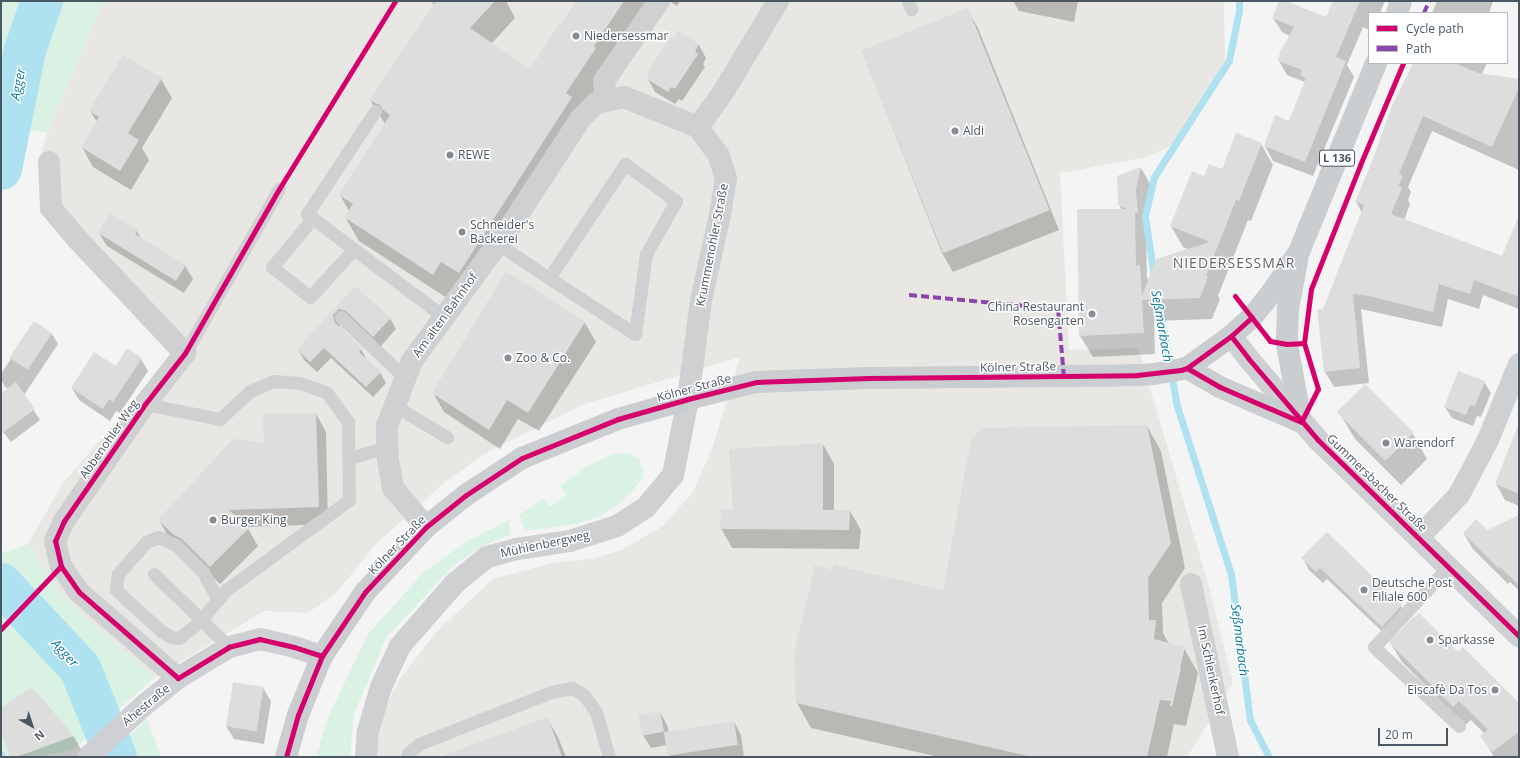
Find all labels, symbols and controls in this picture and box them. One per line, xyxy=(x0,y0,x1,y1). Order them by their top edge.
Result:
legend xyxy=(1368,12,1508,64)
text: Cycle path xyxy=(1406,20,1464,37)
place label: Niedersessmar xyxy=(584,29,668,43)
marker: Niedersessmar xyxy=(571,31,581,41)
text: Path xyxy=(1406,40,1432,57)
water label: Agger xyxy=(7,67,29,101)
place label: Aldi xyxy=(963,124,984,138)
marker: Aldi xyxy=(950,126,960,136)
place label: REWE xyxy=(458,148,490,162)
road number: L 136 xyxy=(1319,149,1355,167)
marker: REWE xyxy=(445,150,455,160)
street label: Krummenohler Straße xyxy=(693,182,731,308)
place label: Schneider's Bäckerei xyxy=(470,218,534,246)
marker: Schneider's Bäckerei xyxy=(457,227,467,237)
district label: NIEDERSESSMAR xyxy=(1173,255,1295,271)
street label: Am alten Bahnhof xyxy=(410,270,480,360)
water label: Seßmarbach xyxy=(1148,289,1176,363)
place label: China Restaurant Rosengarten xyxy=(988,300,1084,328)
marker: China Restaurant Rosengarten xyxy=(1087,309,1097,319)
place label: Zoo & Co. xyxy=(516,351,570,365)
marker: Zoo & Co. xyxy=(503,353,513,363)
street label: Kölner Straße xyxy=(980,359,1056,375)
street label: Kölner Straße xyxy=(655,371,733,405)
street label: Abbenohler Weg xyxy=(76,397,142,481)
street label: Gummersbacher Straße xyxy=(1324,431,1430,535)
place label: Warendorf xyxy=(1394,436,1454,450)
marker: Warendorf xyxy=(1381,438,1391,448)
place label: Burger King xyxy=(221,513,287,527)
street label: Kölner Straße xyxy=(365,513,429,577)
marker: Burger King xyxy=(208,515,218,525)
street label: Mühlenbergweg xyxy=(499,528,591,560)
place label: Deutsche Post Filiale 600 xyxy=(1372,576,1452,604)
marker: Deutsche Post Filiale 600 xyxy=(1359,585,1369,595)
water label: Seßmarbach xyxy=(1228,603,1252,677)
street label: Im Schlenkerhof xyxy=(1195,624,1227,716)
place label: Sparkasse xyxy=(1438,633,1495,647)
marker: Sparkasse xyxy=(1425,635,1435,645)
water label: Agger xyxy=(48,636,82,670)
street label: Ahestraße xyxy=(119,681,173,729)
place label: Eiscafè Da Tos xyxy=(1407,683,1487,697)
marker: Eiscafè Da Tos xyxy=(1490,685,1500,695)
north arrow xyxy=(12,706,52,746)
scale bar xyxy=(1380,720,1450,746)
text: 20 m xyxy=(1385,726,1413,743)
text: N xyxy=(32,727,48,744)

